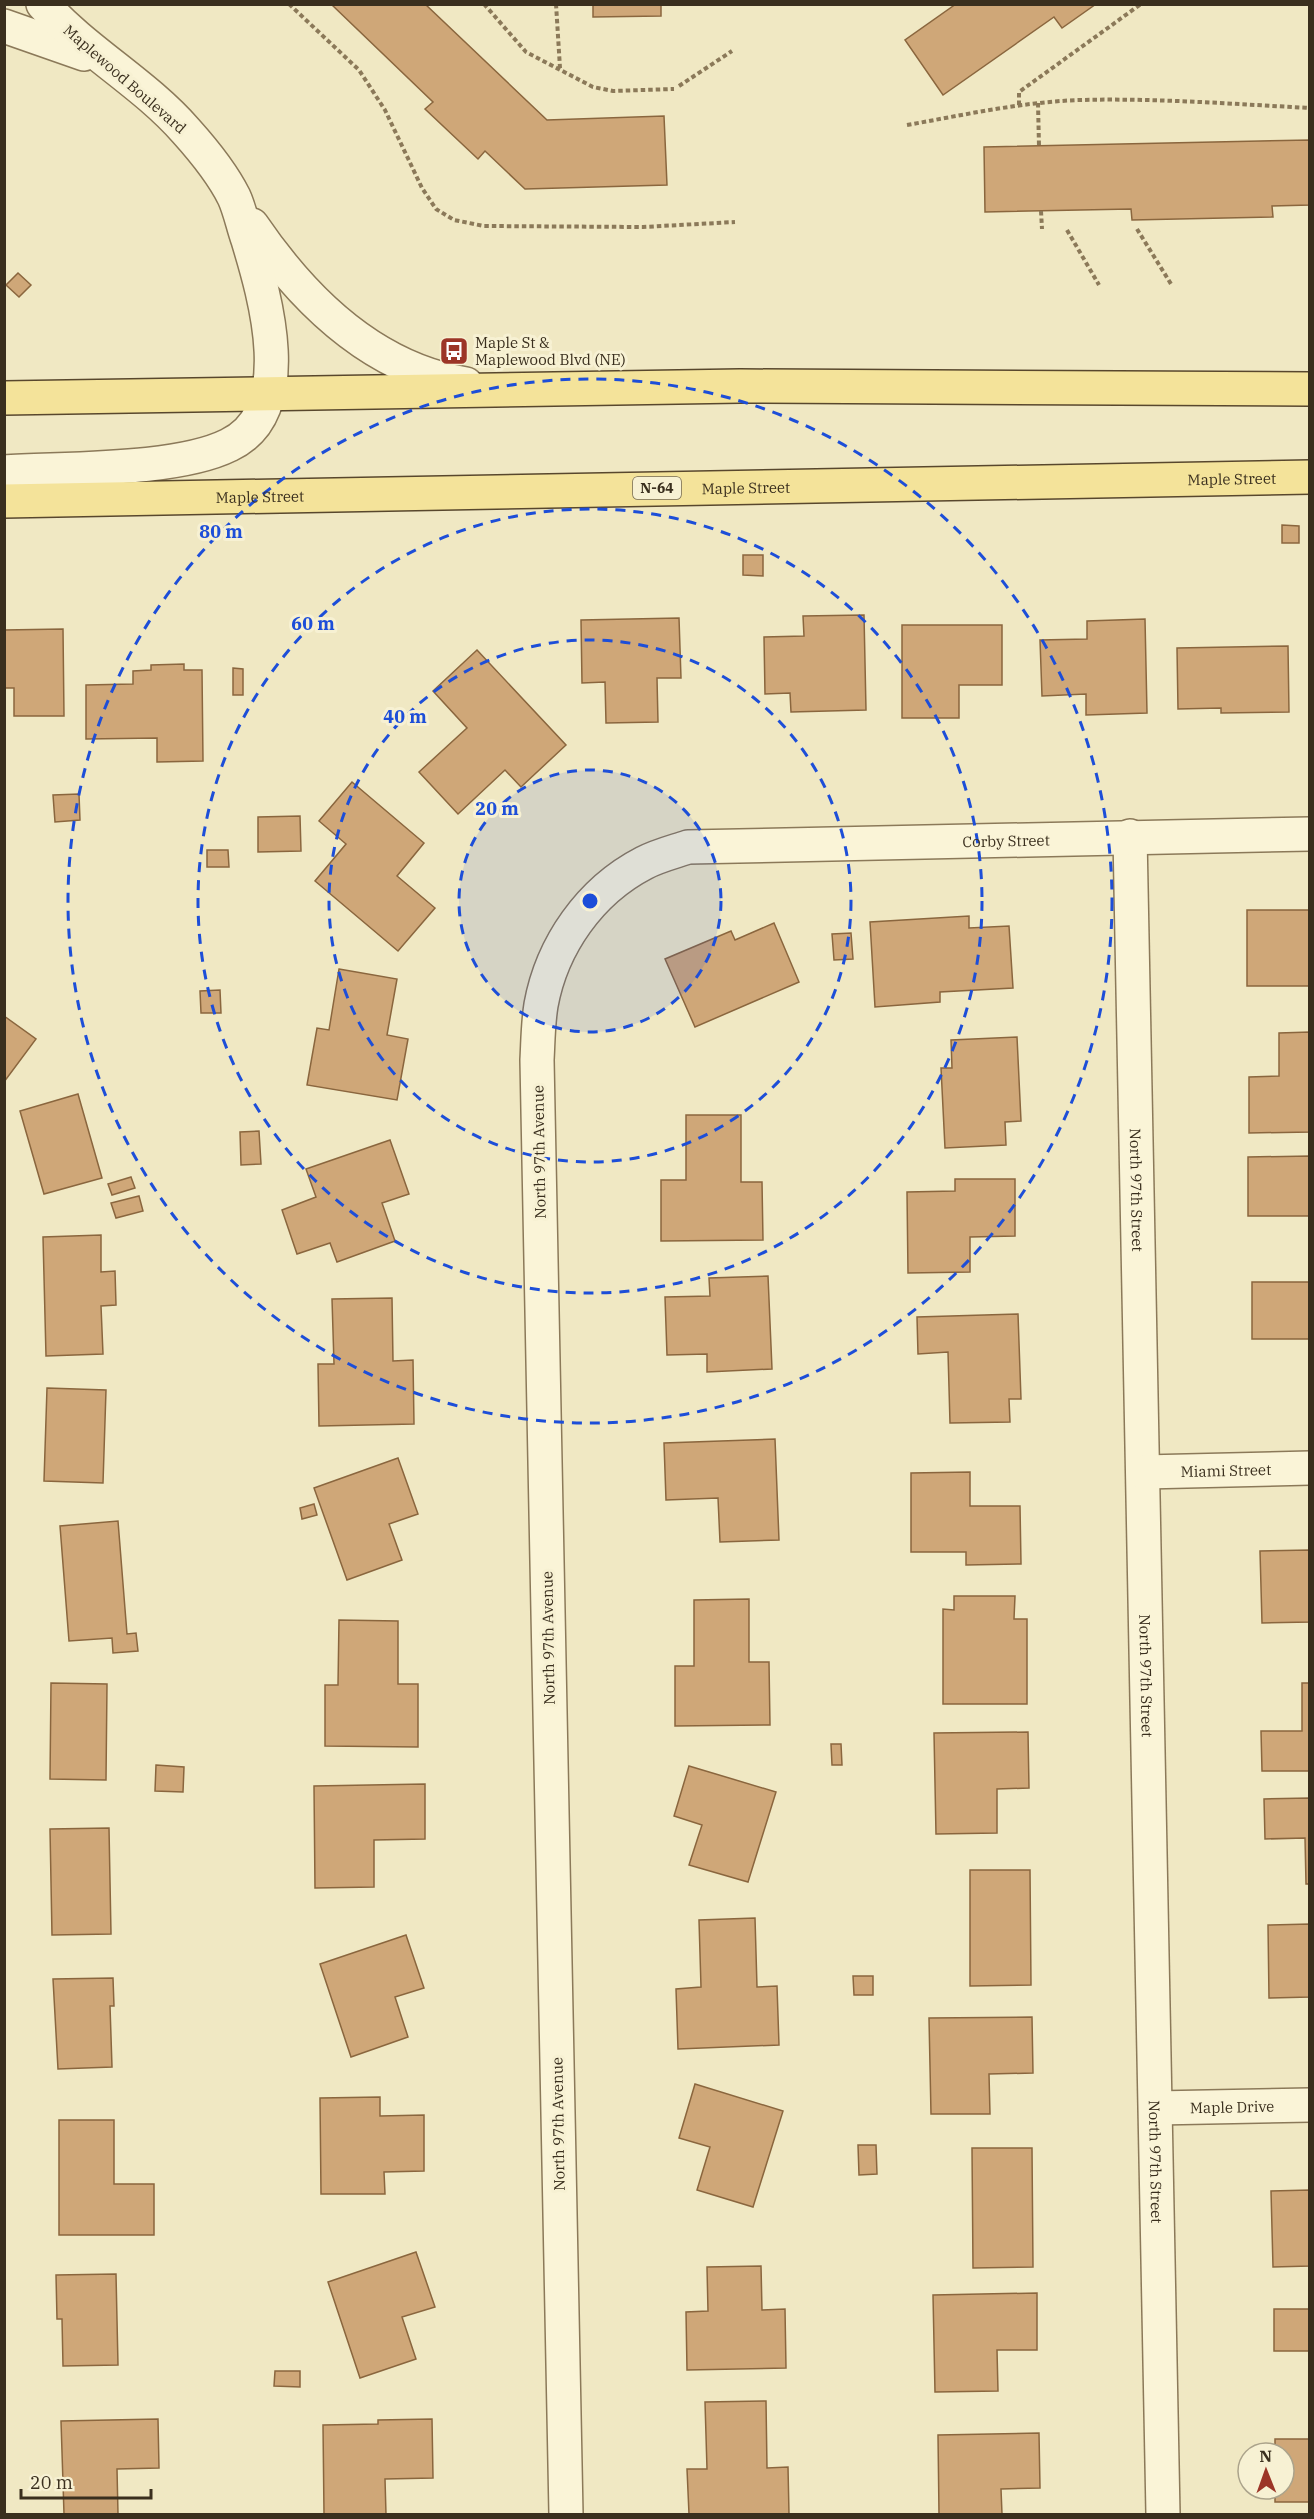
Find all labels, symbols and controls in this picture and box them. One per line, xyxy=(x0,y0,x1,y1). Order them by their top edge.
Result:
street label: Maplewood Boulevard xyxy=(60,20,190,138)
place label: Maple St & Maplewood Blvd (NE) xyxy=(475,333,626,369)
bus stop icon: Maple St & Maplewood Blvd (NE) xyxy=(438,335,470,367)
street label: Maple Street xyxy=(1187,468,1276,489)
road number: N-64 xyxy=(633,477,681,499)
street label: Maple Street xyxy=(701,477,790,498)
street label: Maple Street xyxy=(215,486,304,507)
text: 80 m xyxy=(199,520,243,543)
text: 60 m xyxy=(291,612,335,635)
text: 40 m xyxy=(383,705,427,728)
text: 20 m xyxy=(475,797,519,820)
street label: Corby Street xyxy=(962,830,1050,851)
centre of rings xyxy=(580,891,600,911)
street label: North 97th Avenue xyxy=(528,1085,550,1219)
street label: North 97th Street xyxy=(1126,1128,1148,1252)
street label: Miami Street xyxy=(1180,1459,1272,1481)
street label: North 97th Avenue xyxy=(537,1571,559,1705)
street label: North 97th Street xyxy=(1136,1614,1157,1738)
street label: North 97th Avenue xyxy=(547,2057,569,2191)
street label: Maple Drive xyxy=(1190,2096,1274,2117)
street label: North 97th Street xyxy=(1145,2100,1167,2224)
north arrow xyxy=(1236,2441,1296,2501)
text: N xyxy=(1259,2446,1272,2466)
scale bar xyxy=(21,2462,152,2500)
text: 20 m xyxy=(30,2471,73,2494)

